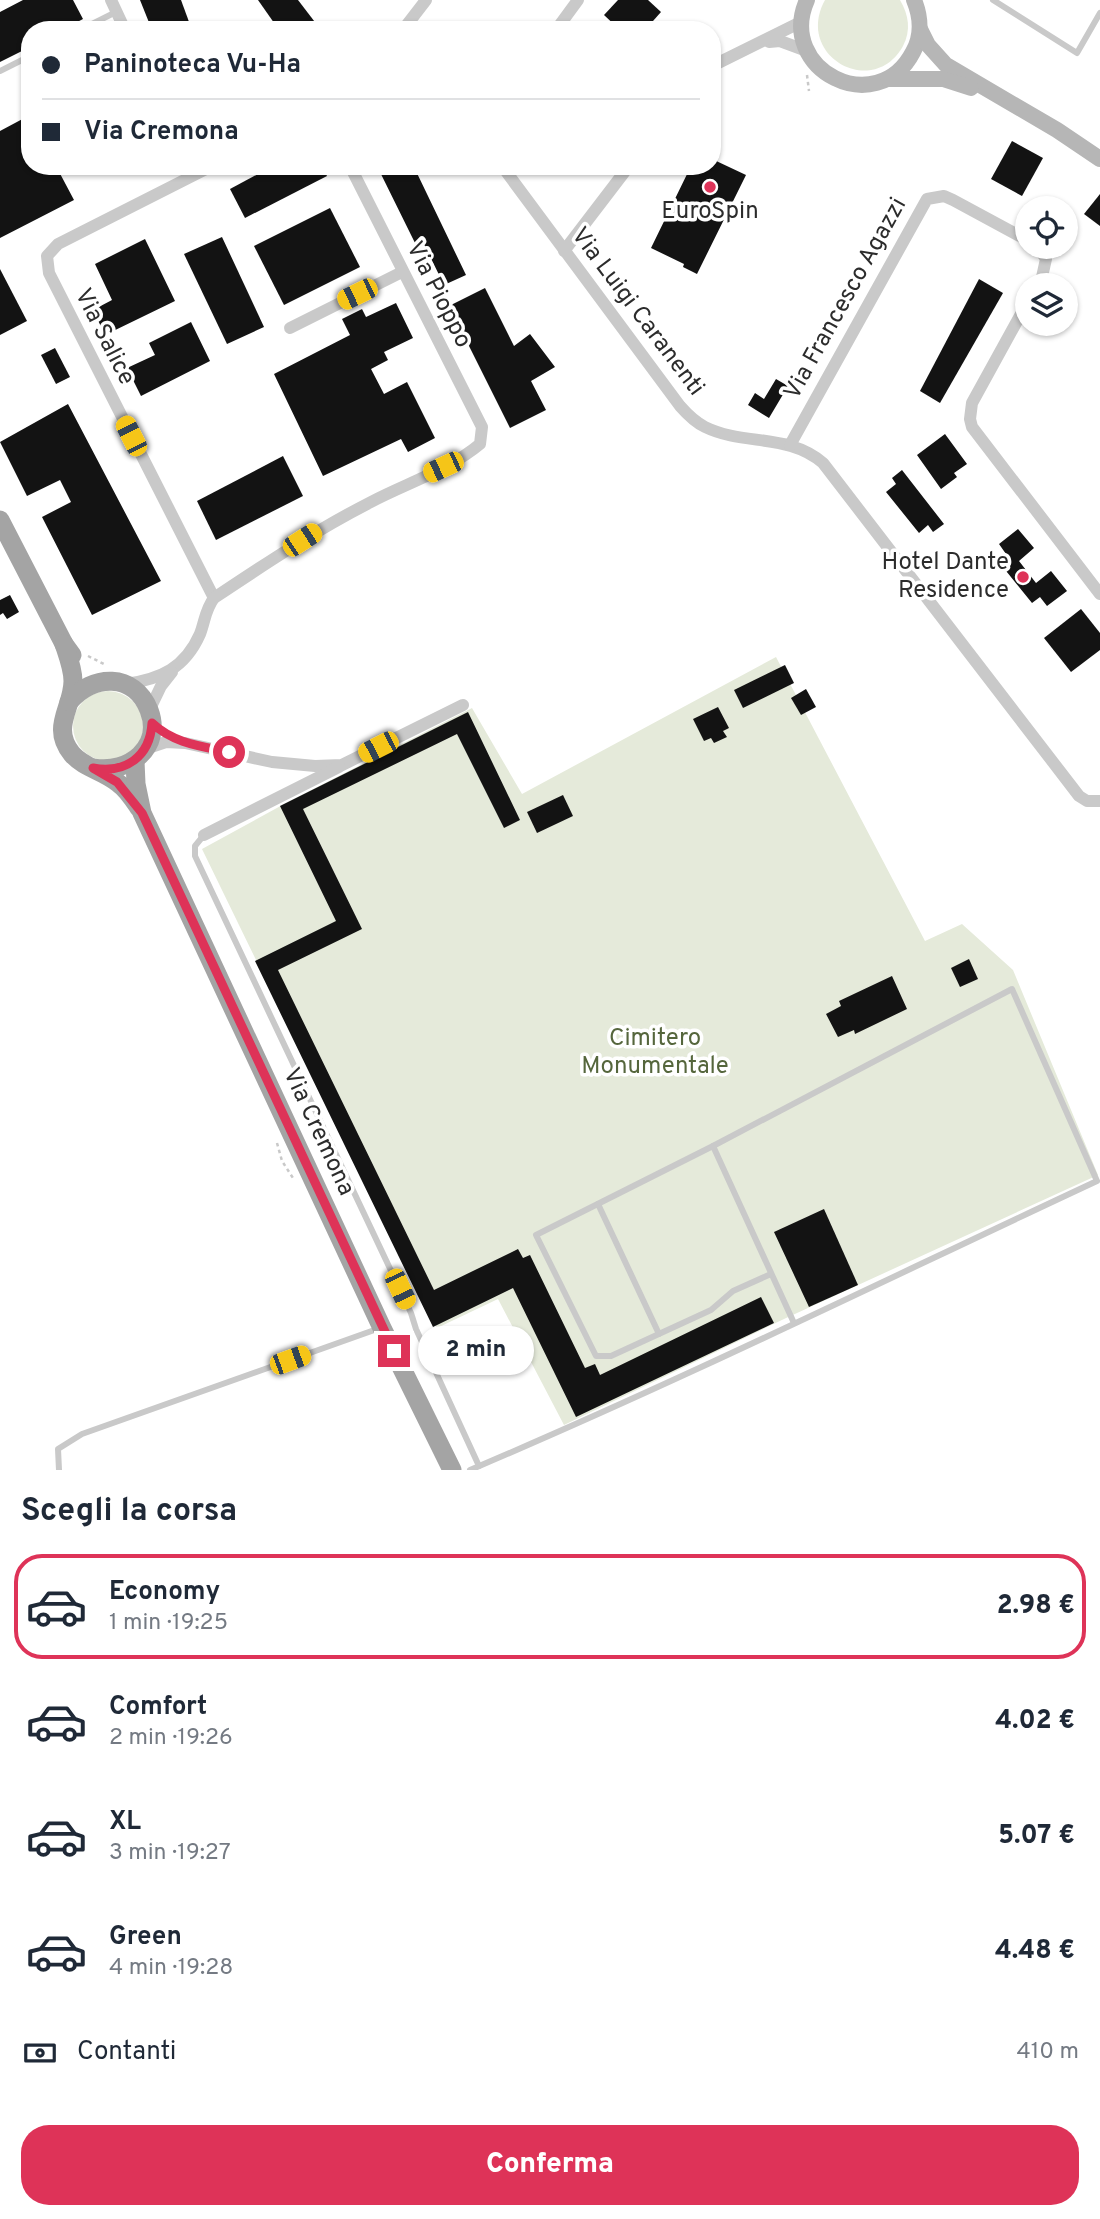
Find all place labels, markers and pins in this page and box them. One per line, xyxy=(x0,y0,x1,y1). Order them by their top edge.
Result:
marker: EuroSpin xyxy=(702,179,718,195)
place label: EuroSpin xyxy=(661,197,759,227)
place label: Hotel Dante Residence xyxy=(882,548,1009,606)
marker: Hotel Dante Residence xyxy=(1015,569,1031,585)

